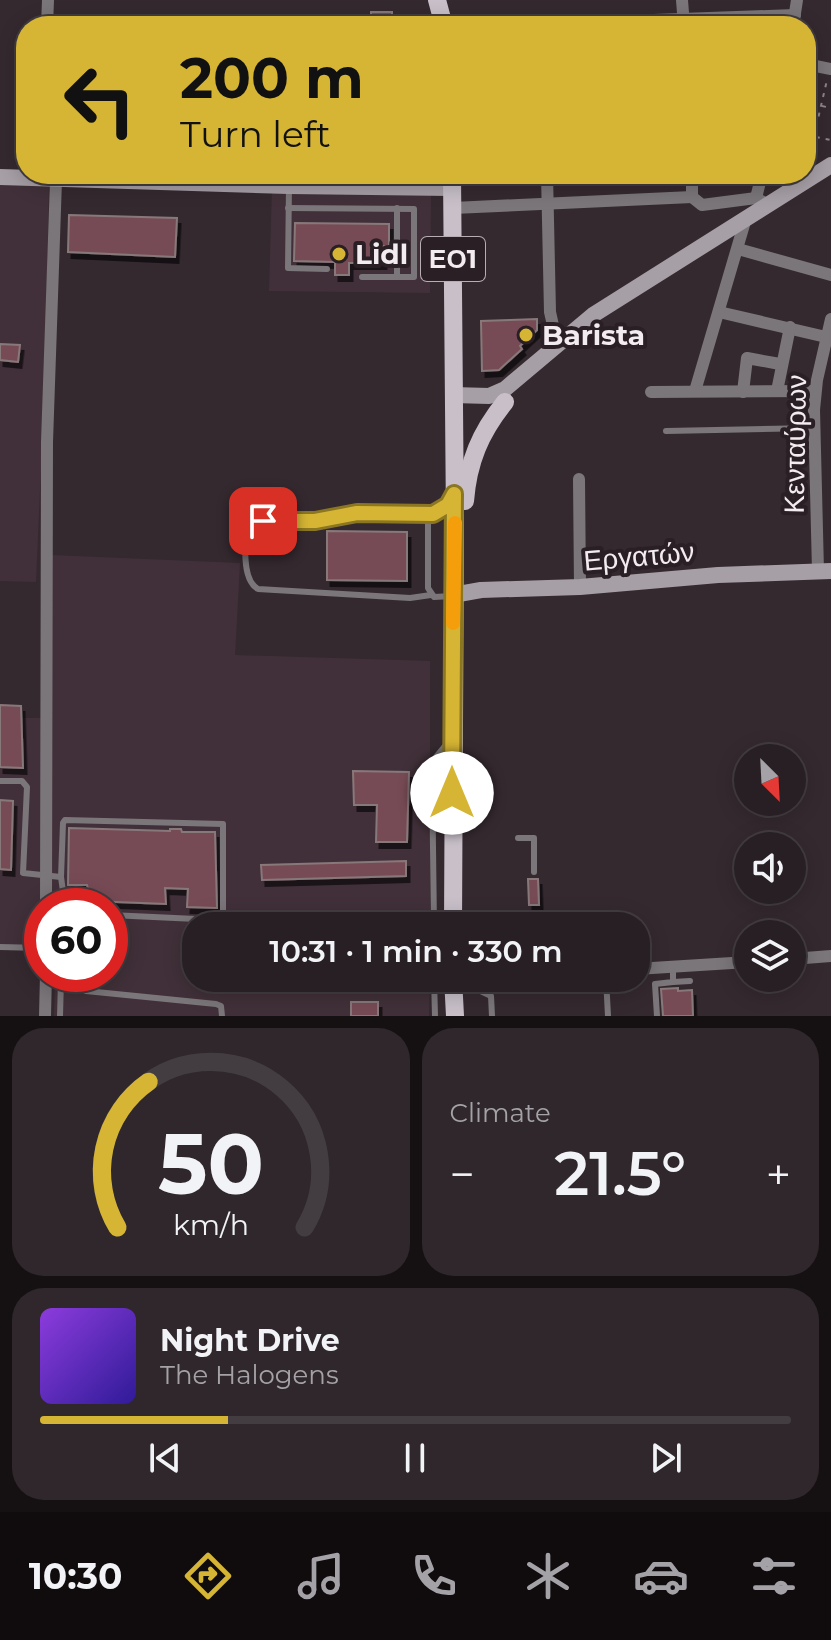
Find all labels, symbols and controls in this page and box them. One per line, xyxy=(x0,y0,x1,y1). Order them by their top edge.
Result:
text: 200 m xyxy=(180,44,364,112)
icon: left xyxy=(48,48,152,152)
text: Turn left xyxy=(180,112,331,156)
place label: Lidl xyxy=(355,237,408,271)
road number: ΕΟ1 xyxy=(421,237,485,281)
marker: Lidl xyxy=(330,245,348,263)
place label: Barista xyxy=(542,318,645,352)
marker: Barista xyxy=(517,326,535,344)
street label: Κενταύρων xyxy=(777,374,813,514)
pin xyxy=(229,487,297,555)
icon: arrive xyxy=(241,499,285,543)
street label: Εργατών xyxy=(582,534,696,578)
north arrow xyxy=(734,744,806,816)
map controls xyxy=(734,744,806,992)
position arrow xyxy=(410,751,494,835)
button: sound xyxy=(734,832,806,904)
speed limit sign: 60 xyxy=(24,888,128,992)
button: layers xyxy=(734,920,806,992)
text: 10:31 · 1 min · 330 m xyxy=(269,933,563,970)
text: Climate xyxy=(450,1097,551,1129)
text: 50 xyxy=(158,1113,264,1215)
text: 21.5° xyxy=(554,1137,686,1210)
text: − xyxy=(450,1147,475,1201)
text: + xyxy=(766,1147,791,1201)
text: km/h xyxy=(173,1207,249,1242)
text: Night Drive xyxy=(160,1322,340,1359)
text: The Halogens xyxy=(160,1359,339,1391)
icon: previous xyxy=(143,1436,187,1480)
icon: pause xyxy=(393,1436,437,1480)
icon: next xyxy=(644,1436,688,1480)
icon: directions xyxy=(180,1548,236,1604)
icon: music xyxy=(293,1548,349,1604)
icon: phone xyxy=(406,1548,462,1604)
icon: climate xyxy=(520,1548,576,1604)
icon: car xyxy=(633,1548,689,1604)
icon: filters xyxy=(746,1548,802,1604)
text: 10:30 xyxy=(29,1554,122,1598)

